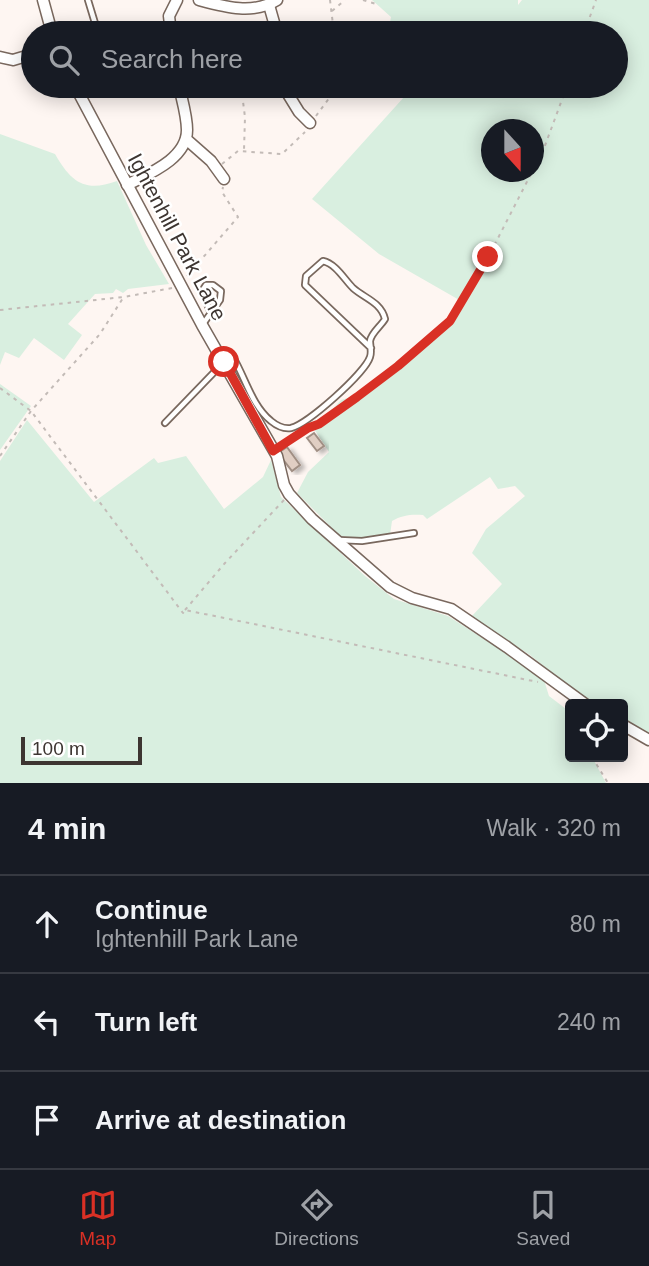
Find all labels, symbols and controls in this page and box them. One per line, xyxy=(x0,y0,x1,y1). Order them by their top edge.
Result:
search box xyxy=(21,21,628,98)
icon: search xyxy=(45,41,83,79)
text: Search here xyxy=(101,44,243,74)
north arrow xyxy=(481,119,544,182)
street label: Ightenhill Park Lane xyxy=(124,149,231,324)
route end xyxy=(472,241,503,272)
route start xyxy=(208,346,239,377)
map controls xyxy=(565,699,628,762)
button: locate xyxy=(565,699,628,762)
scale bar xyxy=(21,734,142,766)
text: 100 m xyxy=(32,738,85,759)
text: 4 min xyxy=(28,812,106,845)
text: Walk · 320 m xyxy=(486,815,621,841)
text: Continue xyxy=(95,895,208,925)
icon: ahead xyxy=(28,905,66,943)
text: 80 m xyxy=(570,911,621,937)
text: Ightenhill Park Lane xyxy=(95,926,298,952)
icon: left xyxy=(28,1003,66,1041)
text: Turn left xyxy=(95,1007,197,1037)
text: 240 m xyxy=(557,1009,621,1035)
icon: arrive xyxy=(28,1101,66,1139)
text: Arrive at destination xyxy=(95,1105,346,1135)
tab: Map xyxy=(79,1186,117,1250)
tab: Directions xyxy=(274,1186,359,1250)
tab: Saved xyxy=(516,1186,570,1250)

